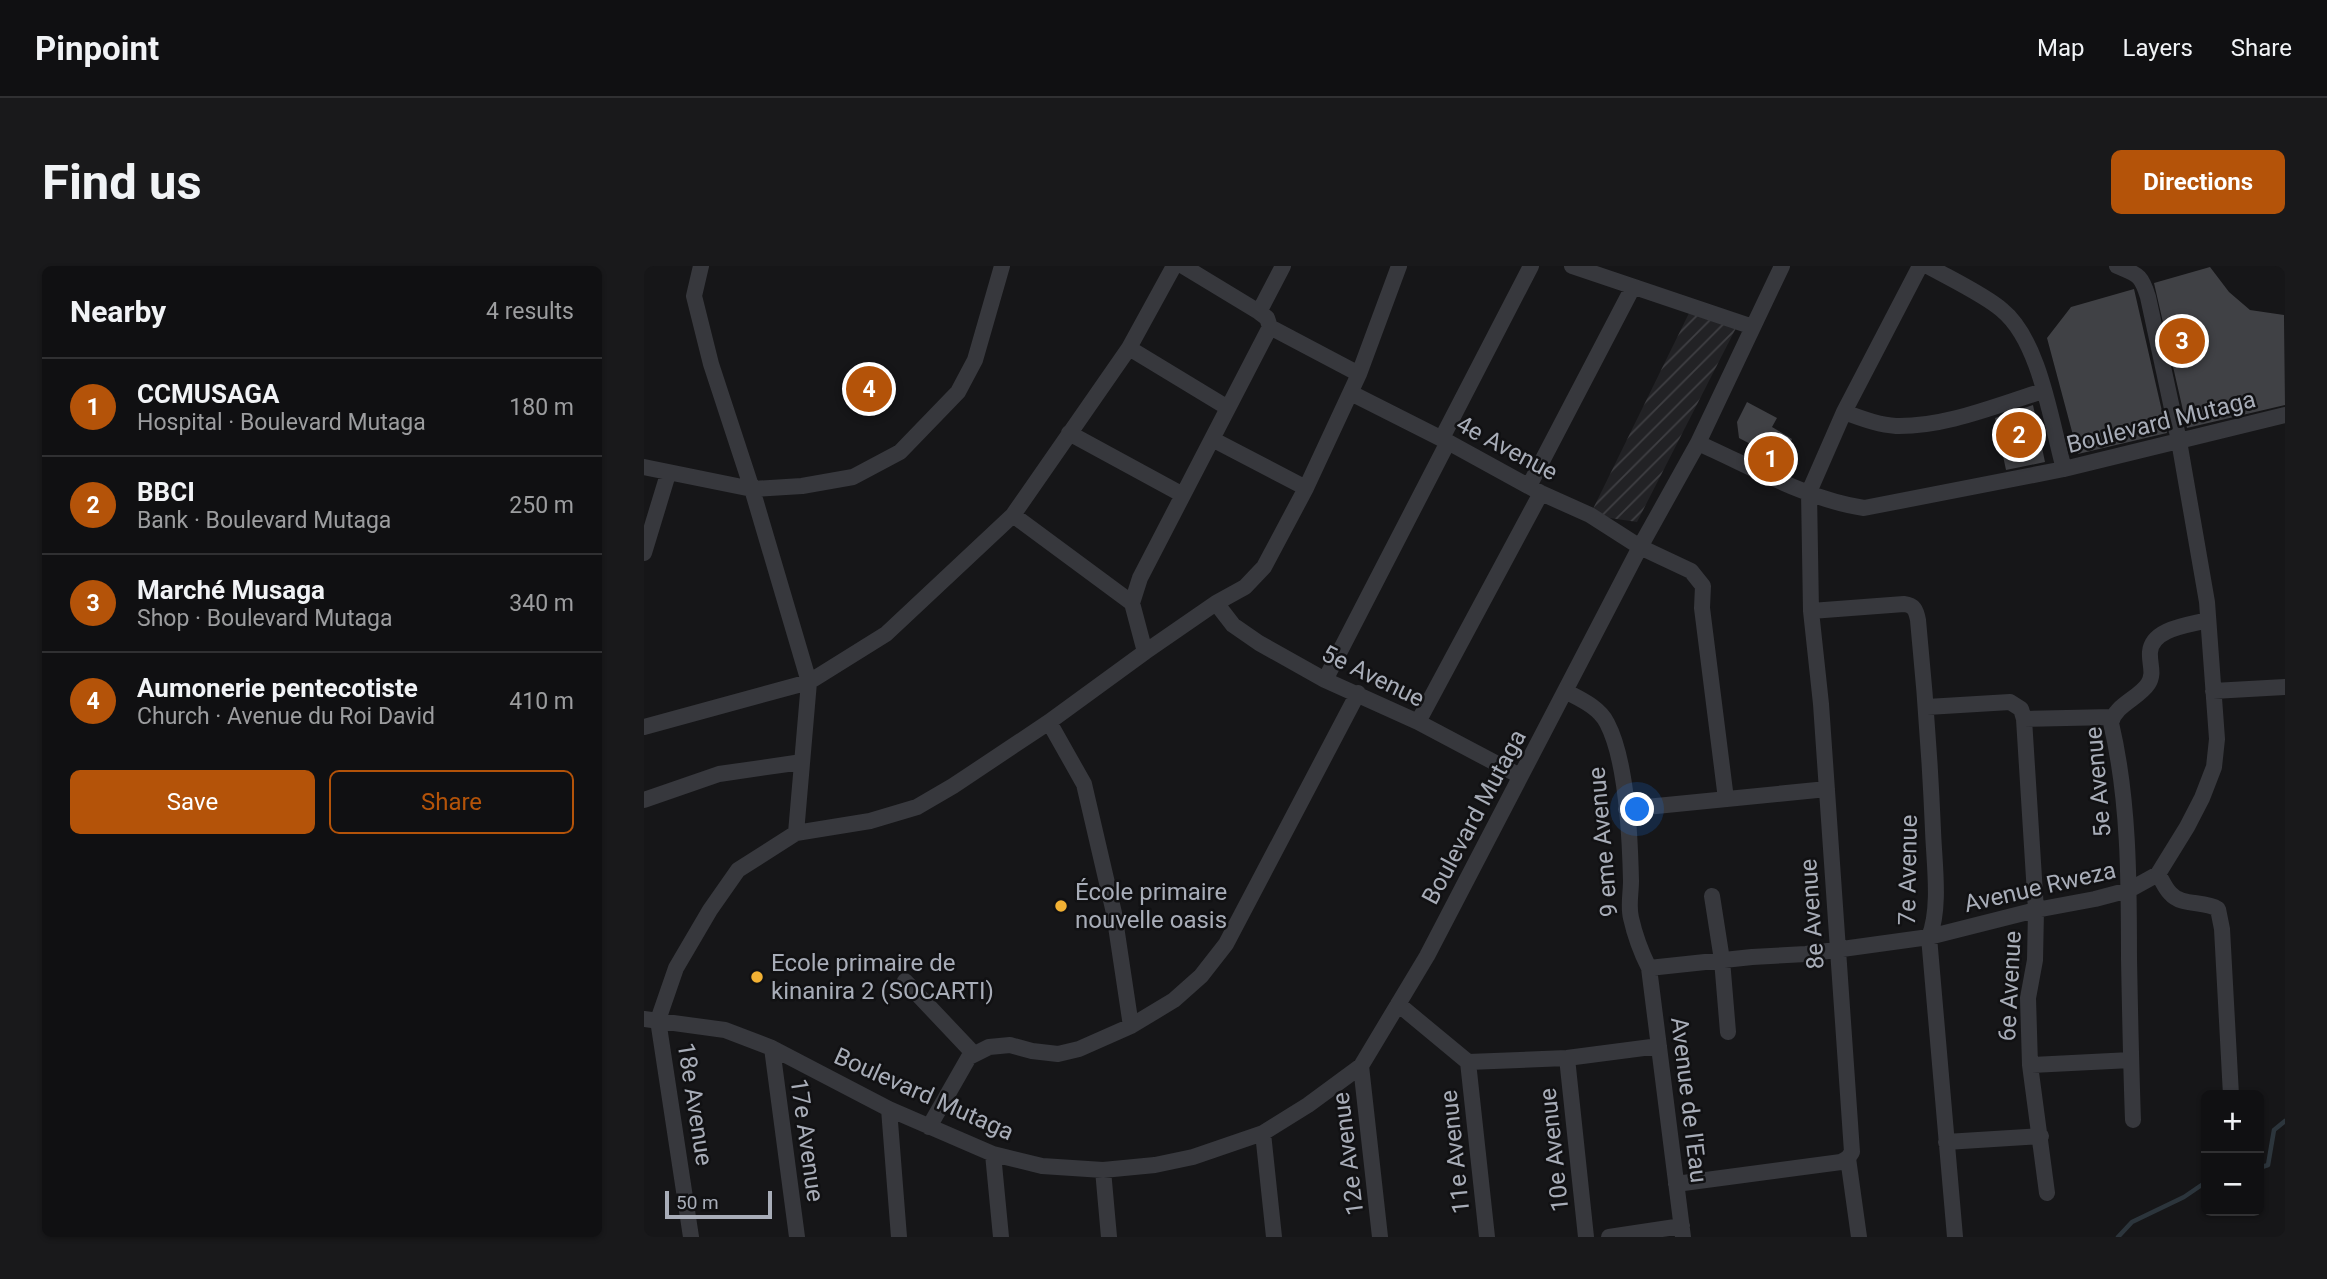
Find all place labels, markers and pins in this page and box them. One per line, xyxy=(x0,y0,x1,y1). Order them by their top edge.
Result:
pin: 3 xyxy=(2159,315,2205,367)
pin: 4 xyxy=(846,363,892,415)
pin: 2 xyxy=(1996,409,2042,461)
pin: 1 xyxy=(1748,433,1794,485)
place label: École primaire nouvelle oasis xyxy=(1075,878,1227,934)
marker: École primaire nouvelle oasis xyxy=(1053,898,1069,914)
place label: Ecole primaire de kinanira 2 (SOCARTI) xyxy=(771,949,994,1005)
marker: Ecole primaire de kinanira 2 (SOCARTI) xyxy=(749,969,765,985)

